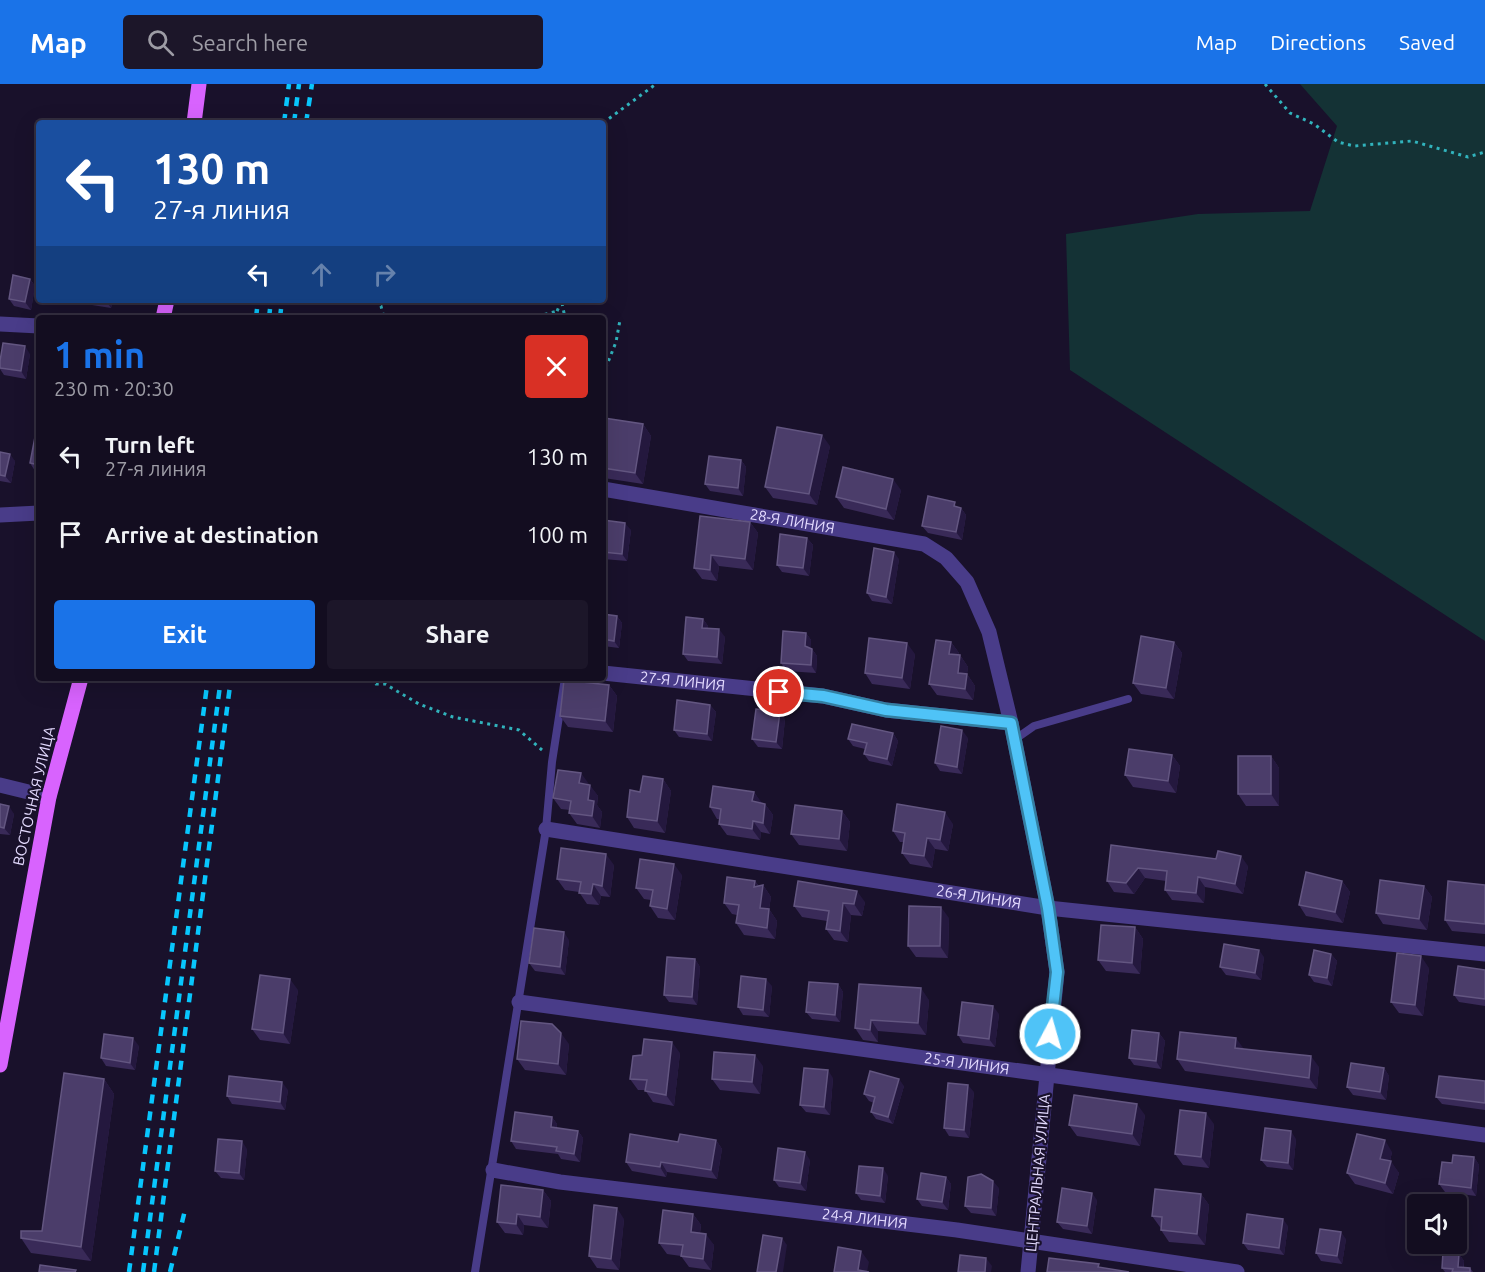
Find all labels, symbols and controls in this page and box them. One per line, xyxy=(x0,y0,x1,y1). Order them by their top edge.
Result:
search box xyxy=(123,15,543,69)
icon: search xyxy=(144,26,177,59)
text: Map xyxy=(30,27,87,58)
text: Search here xyxy=(192,30,308,55)
text: Map xyxy=(1196,30,1237,54)
text: Directions xyxy=(1270,30,1366,54)
text: Saved xyxy=(1399,30,1455,54)
icon: left xyxy=(54,144,132,222)
text: 130 m xyxy=(153,145,270,192)
text: 27-я линия xyxy=(153,194,290,224)
icon: left xyxy=(242,258,275,291)
icon: ahead xyxy=(305,258,338,291)
icon: right xyxy=(368,258,401,291)
text: 1 min xyxy=(54,334,145,375)
button: close xyxy=(525,335,588,398)
text: 230 m · 20:30 xyxy=(54,377,174,400)
text: Turn left xyxy=(105,432,195,457)
icon: left xyxy=(54,440,87,473)
text: 130 m xyxy=(527,444,588,469)
text: 27-я линия xyxy=(105,457,207,480)
street label: 28-Я ЛИНИЯ xyxy=(749,505,836,537)
icon: arrive xyxy=(54,518,87,551)
text: Arrive at destination xyxy=(105,522,319,547)
text: 100 m xyxy=(527,522,588,547)
button: Exit xyxy=(54,600,315,669)
button: Share xyxy=(327,600,588,669)
pin xyxy=(753,666,804,717)
street label: 27-Я ЛИНИЯ xyxy=(639,668,726,694)
icon: arrive xyxy=(762,675,795,708)
street label: ВОСТОЧНАЯ УЛИЦА xyxy=(9,724,58,867)
street label: 26-Я ЛИНИЯ xyxy=(935,882,1022,912)
position arrow xyxy=(1018,1002,1082,1066)
street label: 25-Я ЛИНИЯ xyxy=(923,1049,1010,1077)
street label: ЦЕНТРАЛЬНАЯ УЛИЦА xyxy=(1022,1093,1053,1253)
map controls xyxy=(1407,1194,1467,1254)
button: sound xyxy=(1407,1194,1467,1254)
street label: 24-Я ЛИНИЯ xyxy=(821,1205,908,1232)

